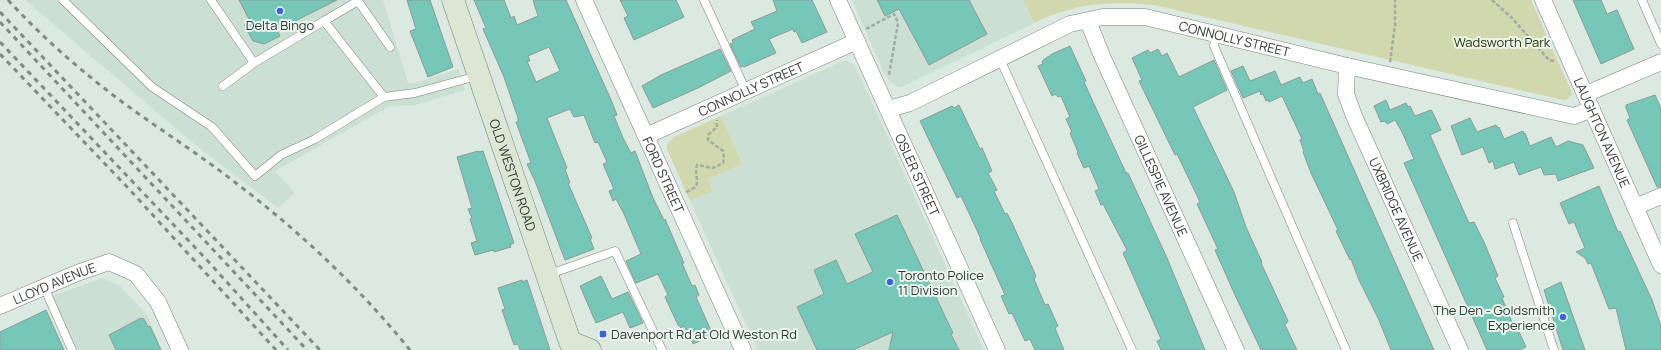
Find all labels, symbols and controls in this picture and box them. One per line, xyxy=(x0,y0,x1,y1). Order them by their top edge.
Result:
marker: Delta Bingo xyxy=(275,6,285,16)
place label: Delta Bingo xyxy=(246,16,315,34)
street label: CONNOLLY STREET xyxy=(1177,17,1292,61)
park label: Wadsworth Park xyxy=(1454,33,1551,51)
street label: CONNOLLY STREET xyxy=(695,57,807,120)
street label: LAUGHTON AVENUE xyxy=(1570,75,1634,190)
street label: OLD WESTON ROAD xyxy=(485,116,541,234)
street label: OSLER STREET xyxy=(891,131,944,219)
street label: GILLESPIE AVENUE xyxy=(1130,132,1192,239)
street label: FORD STREET xyxy=(638,134,689,216)
street label: UXBRIDGE AVENUE xyxy=(1365,155,1428,264)
street label: LLOYD AVENUE xyxy=(10,258,98,309)
place label: Toronto Police 11 Division xyxy=(898,266,984,299)
marker: Toronto Police 11 Division xyxy=(885,277,895,287)
place label: The Den - Goldsmith Experience xyxy=(1433,301,1555,334)
marker: The Den - Goldsmith Experience xyxy=(1558,312,1568,322)
place label: Davenport Rd at Old Weston Rd xyxy=(611,325,797,343)
marker: Davenport Rd at Old Weston Rd xyxy=(598,329,608,339)

